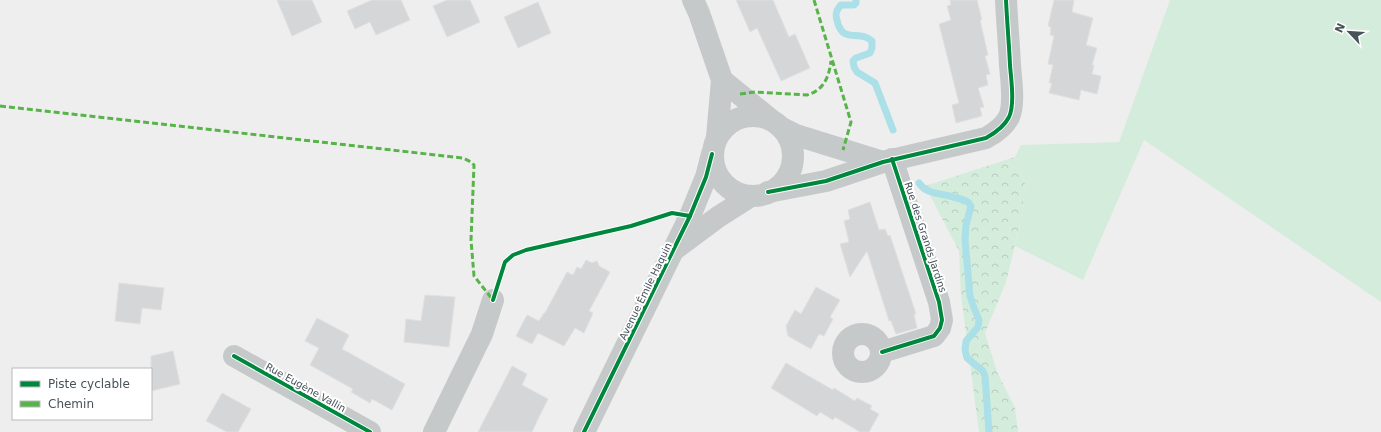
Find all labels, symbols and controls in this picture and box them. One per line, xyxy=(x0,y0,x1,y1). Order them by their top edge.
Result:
north arrow xyxy=(1329,12,1369,52)
text: N xyxy=(1333,21,1348,35)
street label: Rue des Grands Jardins xyxy=(902,180,949,294)
street label: Avenue Émile Haquin xyxy=(616,240,674,342)
street label: Rue Eugène Vallin xyxy=(264,361,348,414)
legend xyxy=(12,368,152,420)
text: Piste cyclable xyxy=(48,377,130,391)
text: Chemin xyxy=(48,397,94,411)

